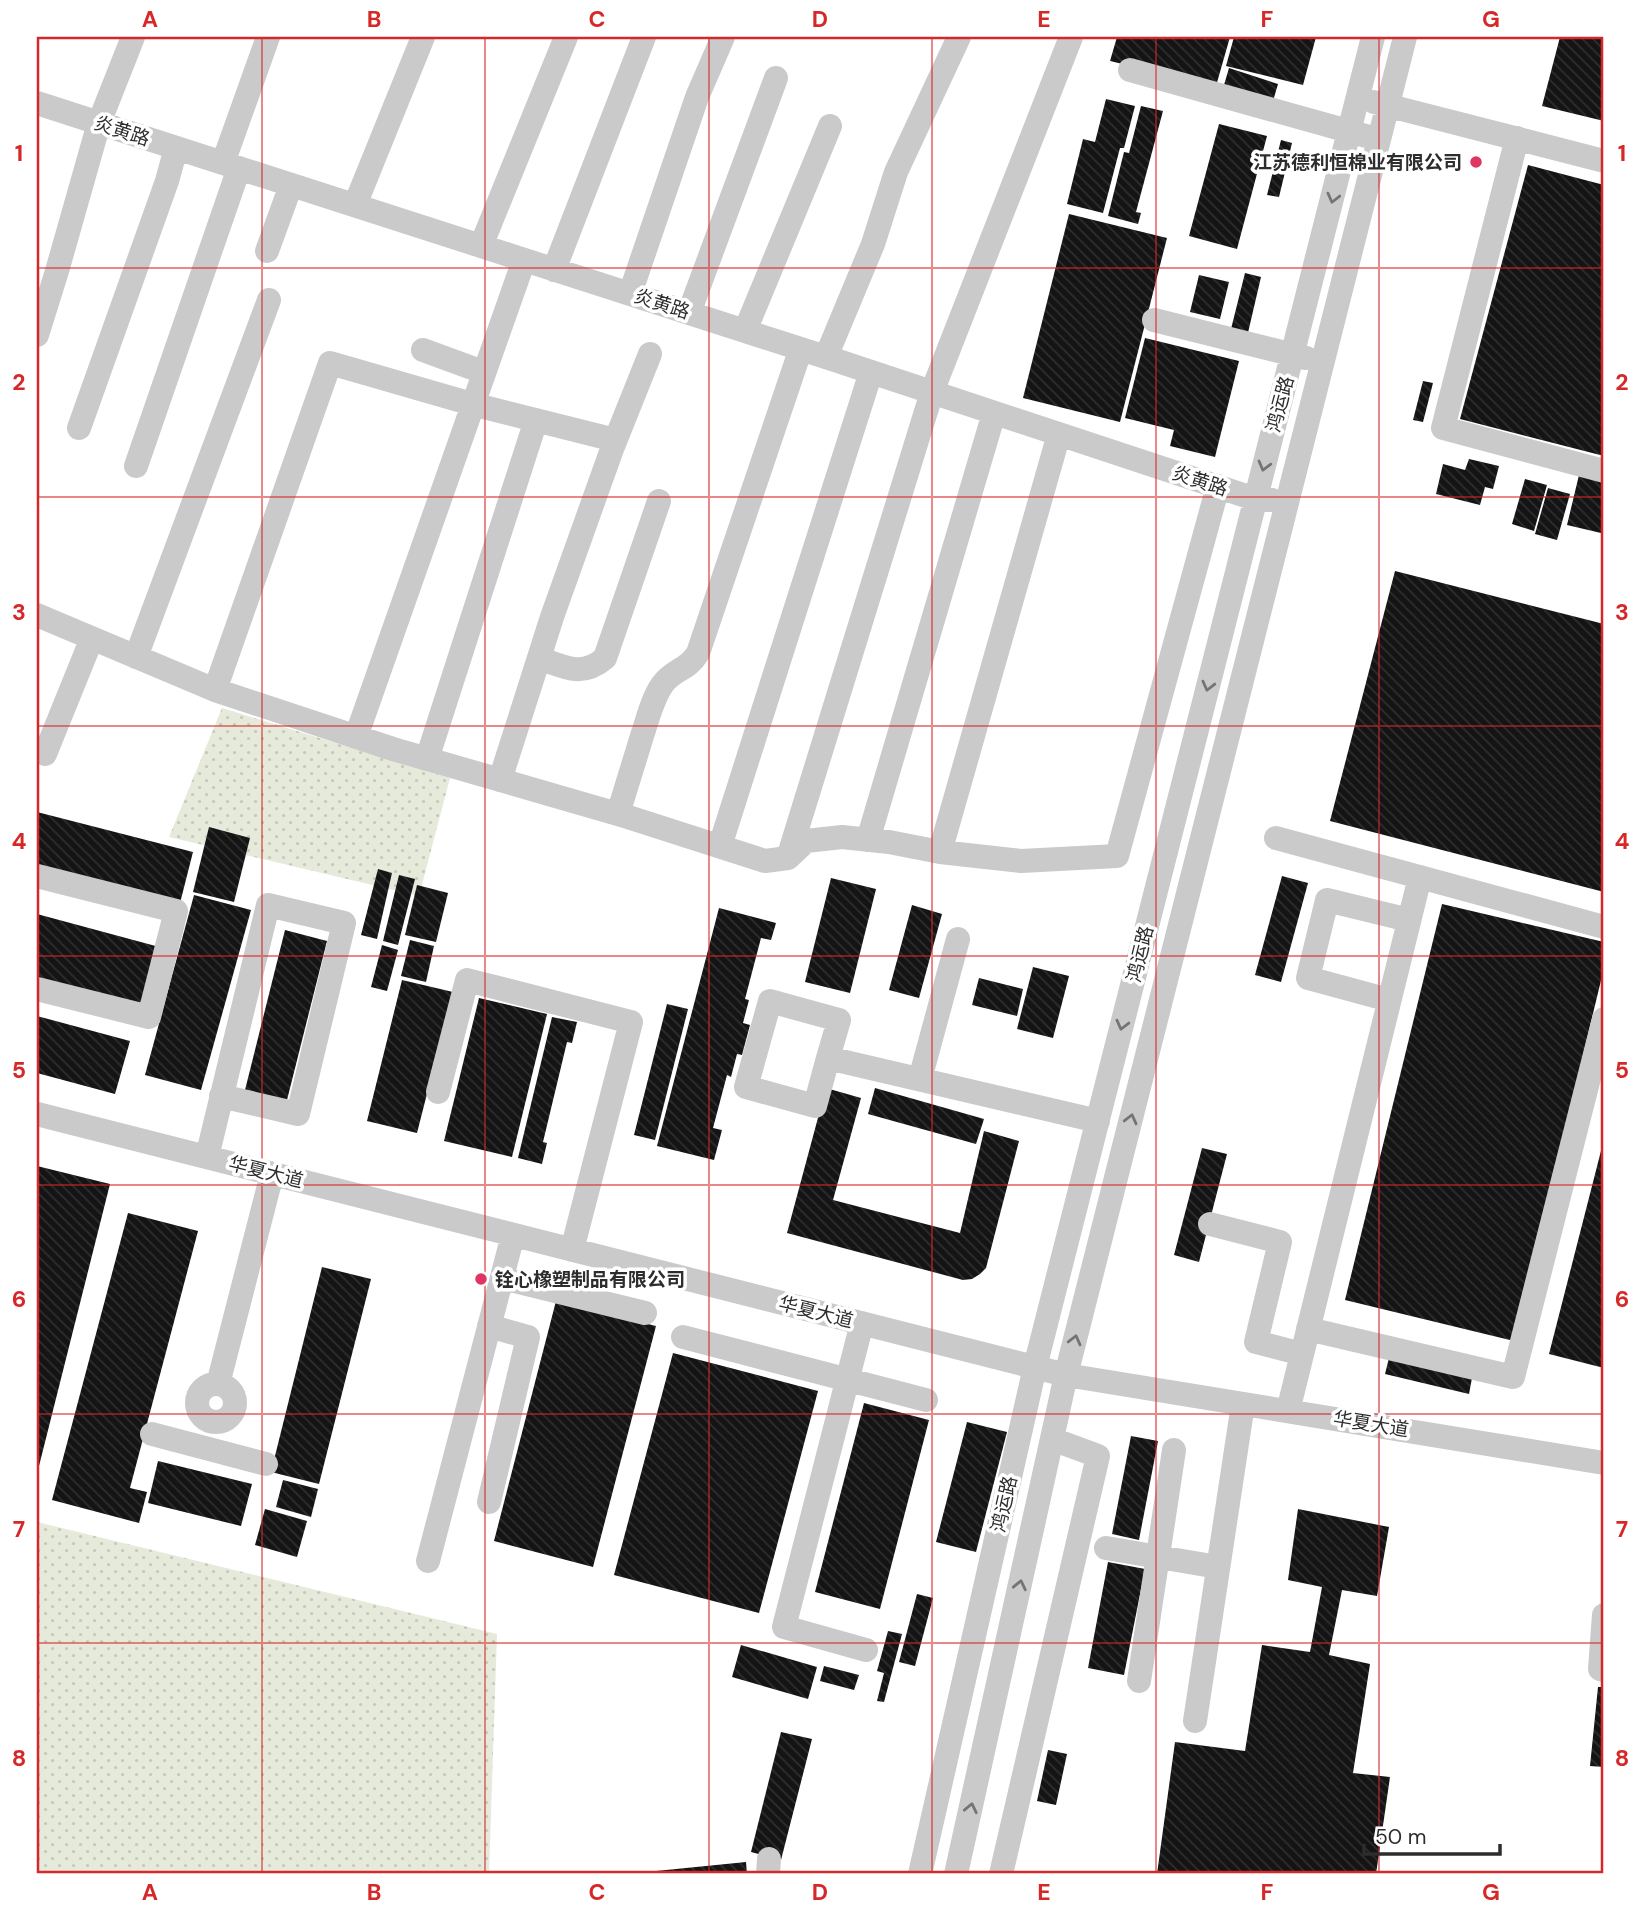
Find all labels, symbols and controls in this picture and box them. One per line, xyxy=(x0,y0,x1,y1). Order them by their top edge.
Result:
text: A xyxy=(142,4,158,34)
text: B xyxy=(367,4,381,34)
text: C xyxy=(589,4,605,34)
text: D xyxy=(812,4,828,34)
text: E xyxy=(1037,4,1051,34)
text: F xyxy=(1261,4,1274,34)
text: G xyxy=(1482,4,1500,34)
street label: 炎黄路 xyxy=(91,110,153,152)
text: 1 xyxy=(15,138,23,168)
text: 1 xyxy=(1618,138,1626,168)
place label: 江苏德利恒棉业有限公司 xyxy=(1253,150,1462,175)
marker: 江苏德利恒棉业有限公司 xyxy=(1468,154,1484,170)
one-way arrow xyxy=(1327,192,1341,204)
street label: 炎黄路 xyxy=(631,283,693,325)
text: 2 xyxy=(12,367,26,397)
text: 2 xyxy=(1615,367,1629,397)
street label: 鸿运路 xyxy=(1261,373,1299,435)
street label: 炎黄路 xyxy=(1169,460,1231,502)
one-way arrow xyxy=(1258,460,1272,472)
text: 3 xyxy=(12,597,26,627)
text: 3 xyxy=(1615,597,1629,627)
one-way arrow xyxy=(1202,680,1216,692)
text: 4 xyxy=(12,826,27,856)
text: 4 xyxy=(1615,826,1630,856)
street label: 鸿运路 xyxy=(1121,923,1159,985)
one-way arrow xyxy=(1116,1019,1130,1031)
text: 5 xyxy=(12,1055,26,1085)
text: 5 xyxy=(1615,1055,1629,1085)
one-way arrow xyxy=(1123,1113,1137,1125)
street label: 华夏大道 xyxy=(226,1151,306,1193)
place label: 铨心橡塑制品有限公司 xyxy=(495,1267,685,1292)
marker: 铨心橡塑制品有限公司 xyxy=(473,1271,489,1287)
text: 6 xyxy=(12,1284,26,1314)
text: 6 xyxy=(1615,1284,1629,1314)
street label: 华夏大道 xyxy=(776,1291,856,1333)
one-way arrow xyxy=(1067,1334,1081,1346)
street label: 华夏大道 xyxy=(1332,1406,1410,1442)
street label: 鸿运路 xyxy=(985,1473,1023,1535)
text: 7 xyxy=(13,1514,25,1544)
text: 7 xyxy=(1616,1514,1628,1544)
one-way arrow xyxy=(1011,1579,1026,1591)
text: 8 xyxy=(12,1743,26,1773)
text: 8 xyxy=(1615,1743,1629,1773)
one-way arrow xyxy=(962,1802,977,1814)
scale bar xyxy=(1364,1813,1501,1857)
text: 50 m xyxy=(1375,1823,1426,1851)
text: A xyxy=(142,1877,158,1907)
text: B xyxy=(367,1877,381,1907)
text: C xyxy=(589,1877,605,1907)
text: D xyxy=(812,1877,828,1907)
text: E xyxy=(1037,1877,1051,1907)
text: F xyxy=(1261,1877,1274,1907)
text: G xyxy=(1482,1877,1500,1907)

